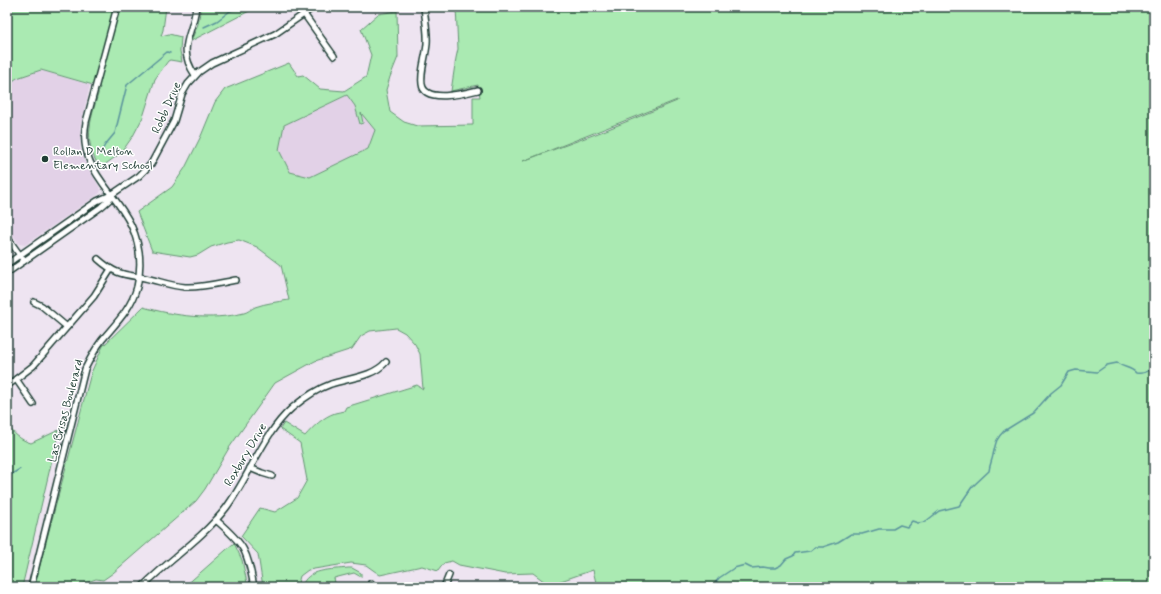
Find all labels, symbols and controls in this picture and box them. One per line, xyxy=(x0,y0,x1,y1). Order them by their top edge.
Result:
street label: Robb Drive xyxy=(149,80,185,136)
place label: Rollan D Melton Elementary School xyxy=(53,144,153,174)
marker: Rollan D Melton Elementary School xyxy=(40,154,50,164)
street label: Las Brisas Boulevard xyxy=(45,358,87,464)
street label: Roxbury Drive xyxy=(221,420,271,490)

